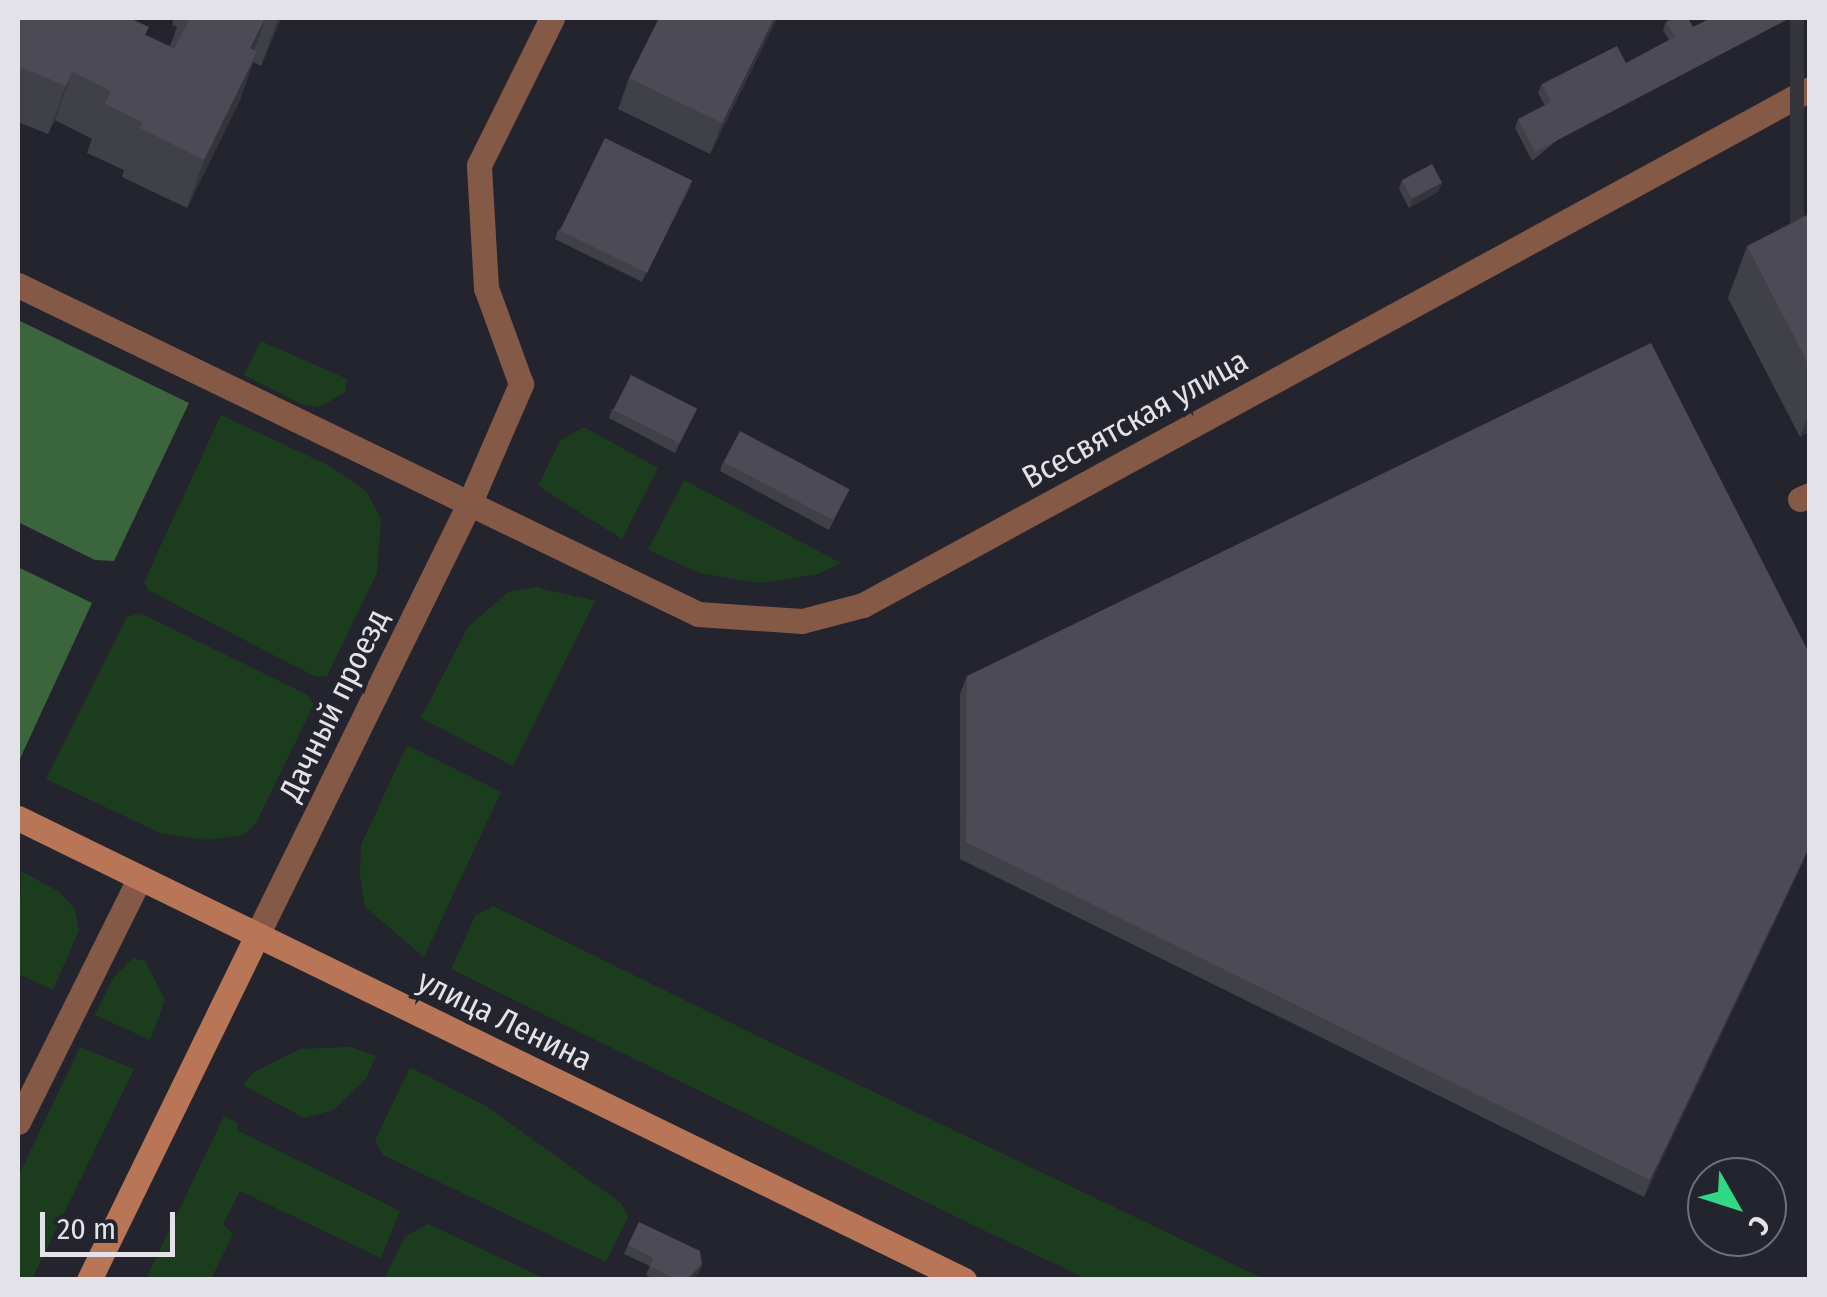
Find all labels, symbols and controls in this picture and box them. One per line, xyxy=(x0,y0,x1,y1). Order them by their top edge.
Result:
street label: Всесвятская улица xyxy=(1016,341,1254,497)
street label: Дачный проезд xyxy=(271,603,397,807)
street label: улица Ленина xyxy=(412,961,598,1079)
north arrow xyxy=(1687,1157,1787,1257)
scale bar xyxy=(45,1192,180,1254)
text: С xyxy=(1742,1209,1777,1241)
text: 20 m xyxy=(57,1211,116,1247)

